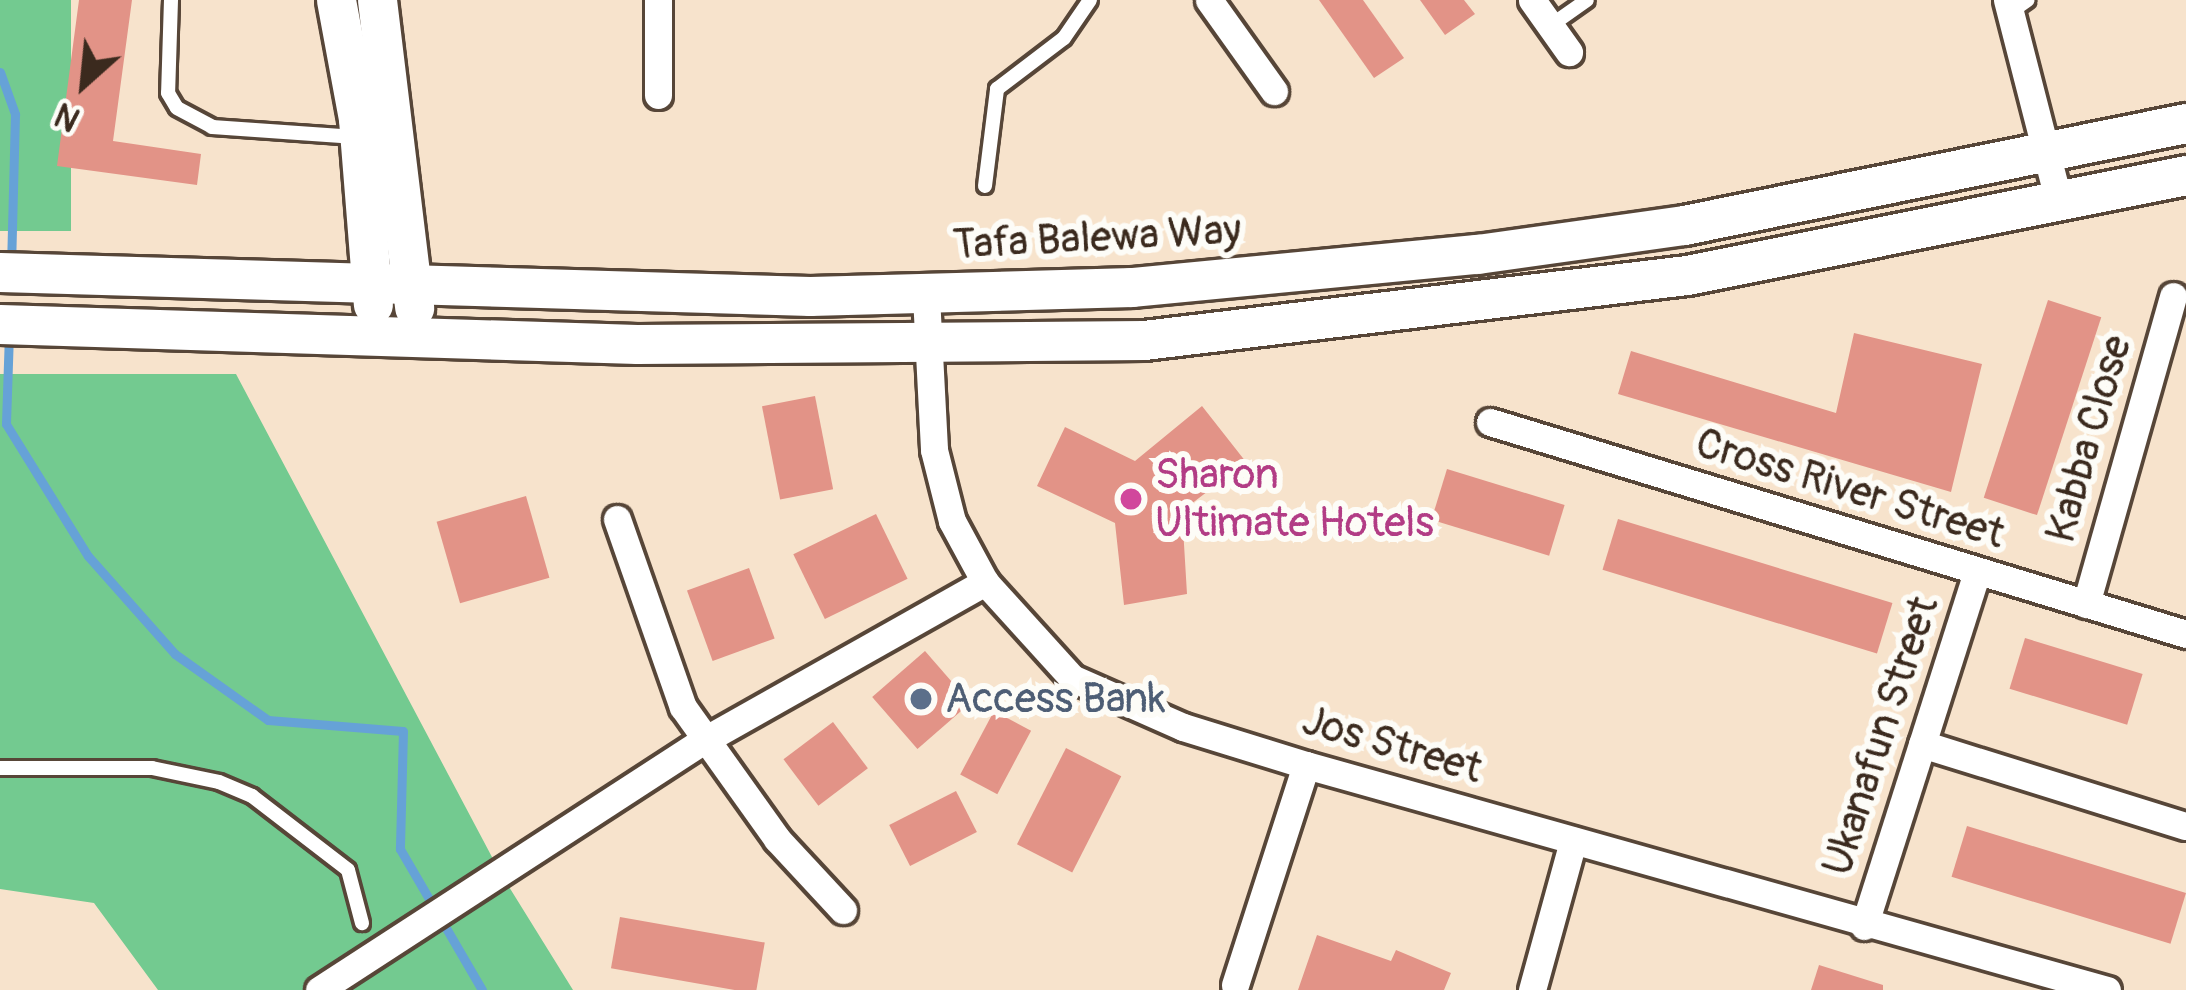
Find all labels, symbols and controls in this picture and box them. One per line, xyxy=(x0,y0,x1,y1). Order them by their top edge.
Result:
north arrow xyxy=(24,24,144,144)
text: N xyxy=(48,93,87,140)
street label: Tafa Balewa Way xyxy=(952,205,1242,271)
street label: Kabba Close xyxy=(2035,330,2143,548)
street label: Cross River Street xyxy=(1690,418,2010,560)
place label: Sharon Ultimate Hotels xyxy=(1155,450,1434,548)
marker: Sharon Ultimate Hotels xyxy=(1118,486,1144,512)
street label: Ukanafun Street xyxy=(1812,590,1950,882)
place label: Access Bank xyxy=(945,674,1166,724)
marker: Access Bank xyxy=(908,686,934,712)
street label: Jos Street xyxy=(1296,695,1488,795)

